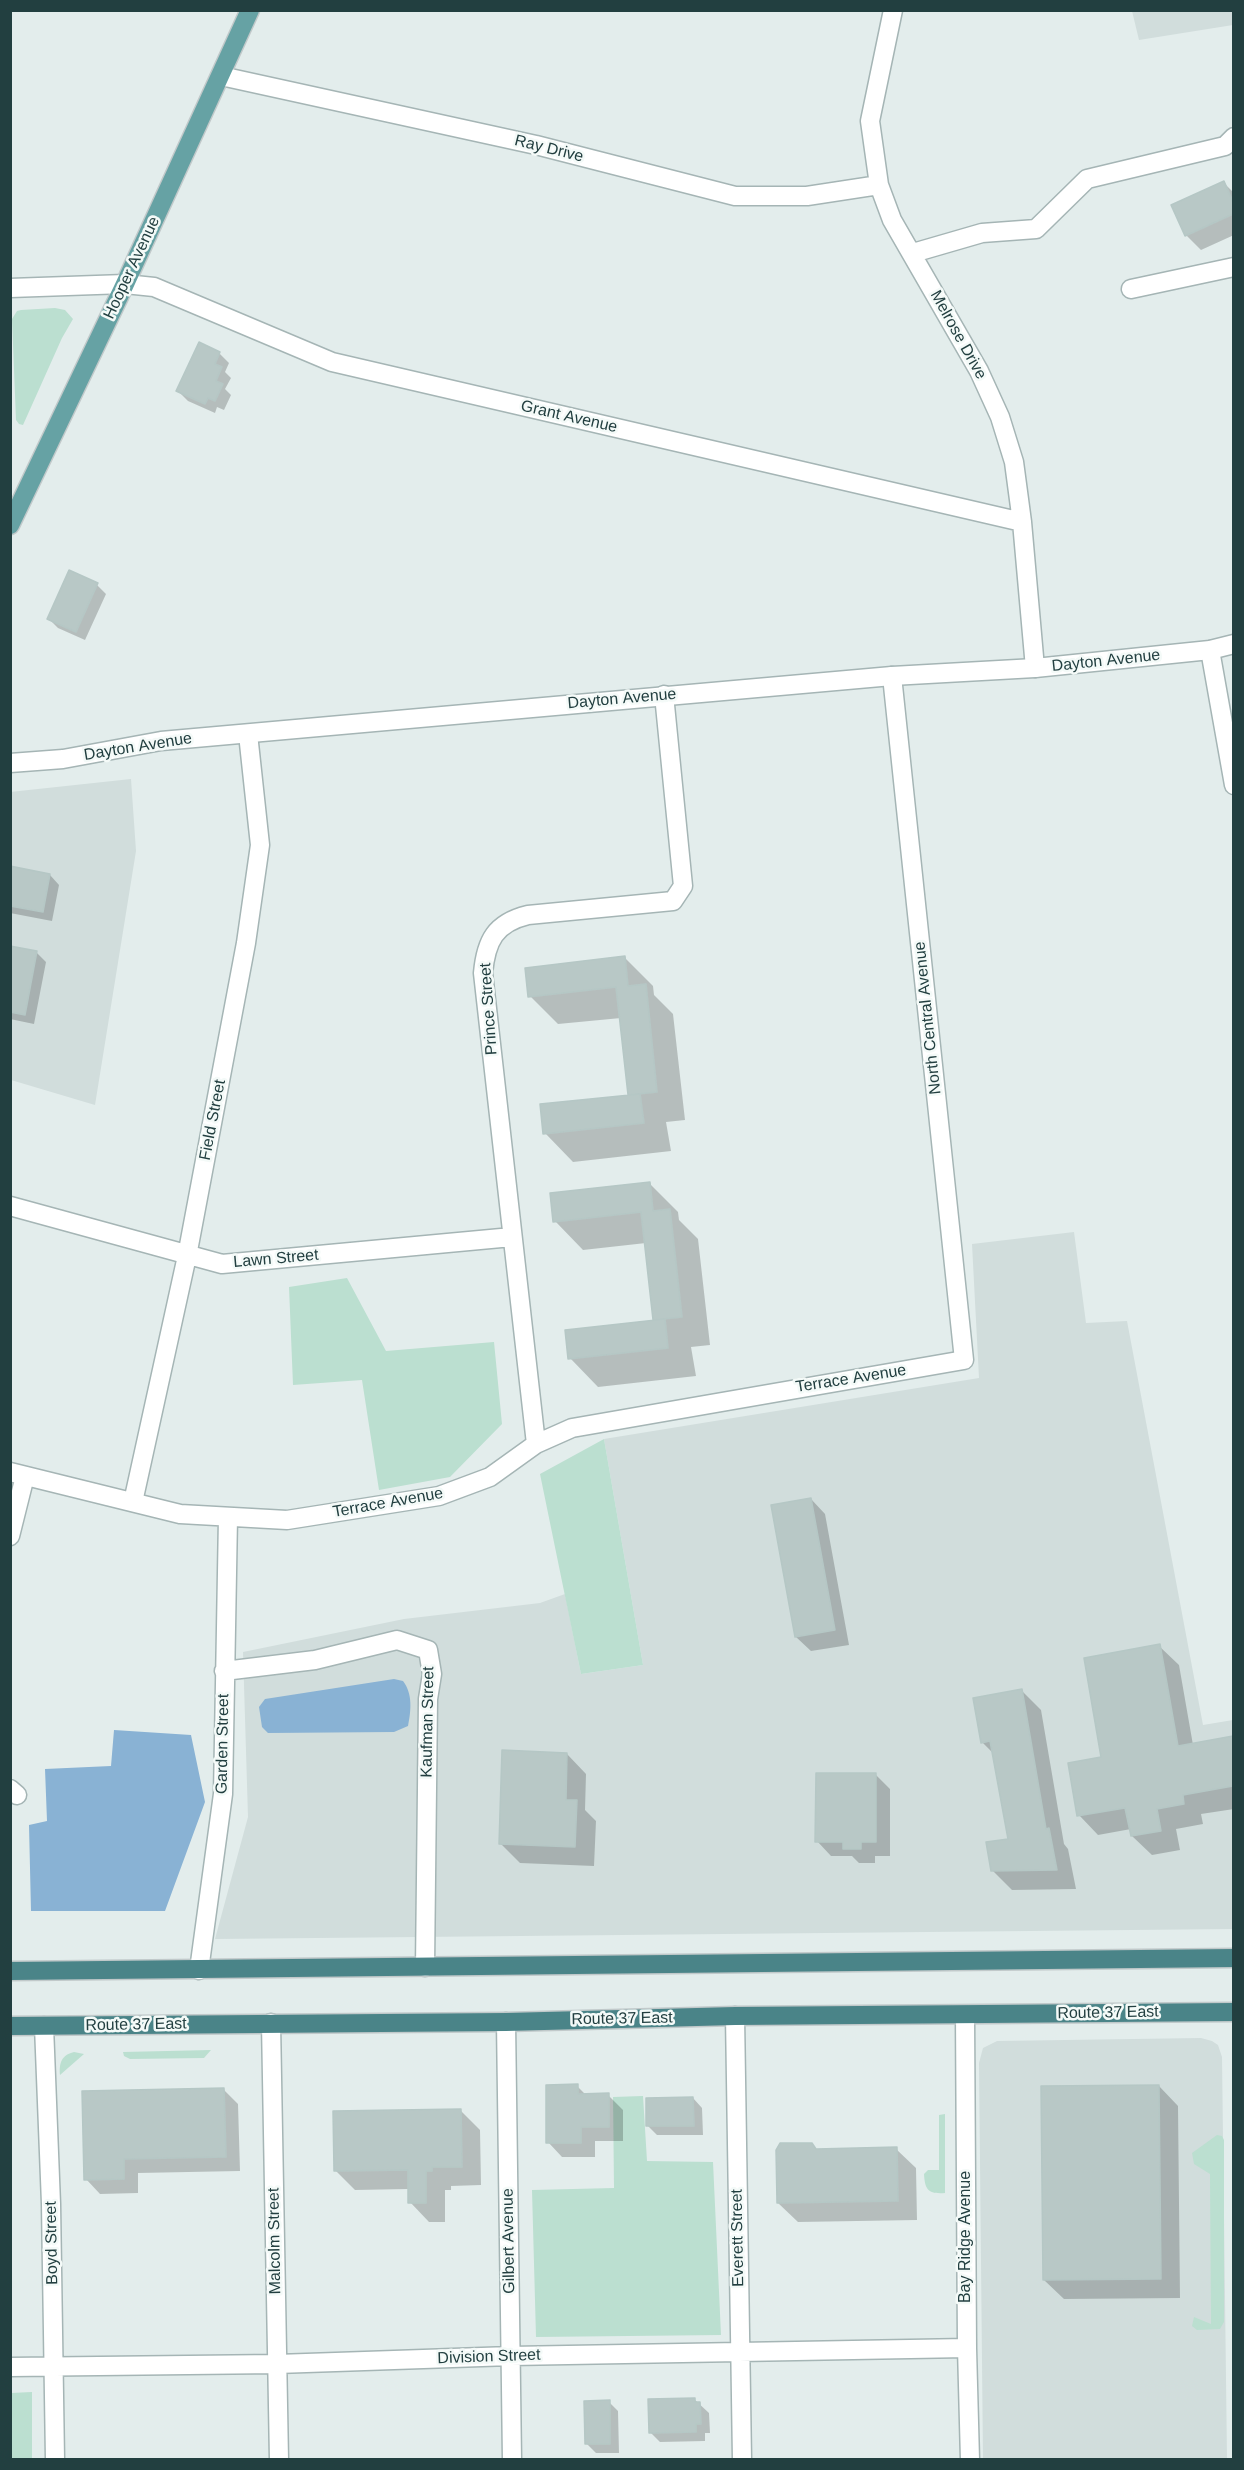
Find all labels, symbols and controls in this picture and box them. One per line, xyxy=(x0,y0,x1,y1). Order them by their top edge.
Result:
street label: Ray Drive xyxy=(513,131,585,167)
street label: Hooper Avenue xyxy=(100,214,164,322)
street label: Melrose Drive xyxy=(926,287,990,383)
street label: Grant Avenue xyxy=(519,397,619,437)
street label: Dayton Avenue xyxy=(1051,646,1161,676)
street label: Dayton Avenue xyxy=(567,685,677,713)
street label: Dayton Avenue xyxy=(83,729,193,765)
street label: North Central Avenue xyxy=(910,941,946,1095)
street label: Prince Street xyxy=(476,962,502,1056)
street label: Field Street xyxy=(196,1078,230,1162)
street label: Lawn Street xyxy=(233,1246,319,1272)
street label: Terrace Avenue xyxy=(794,1361,908,1397)
street label: Terrace Avenue xyxy=(331,1484,445,1522)
street label: Kaufman Street xyxy=(417,1666,439,1778)
street label: Garden Street xyxy=(213,1694,233,1794)
street label: Route 37 East xyxy=(1057,2003,1159,2023)
street label: Route 37 East xyxy=(571,2009,673,2029)
street label: Route 37 East xyxy=(85,2015,187,2035)
street label: Bay Ridge Avenue xyxy=(956,2171,976,2303)
street label: Malcolm Street xyxy=(264,2187,286,2295)
street label: Gilbert Avenue xyxy=(498,2188,520,2294)
street label: Everett Street xyxy=(728,2189,748,2287)
street label: Boyd Street xyxy=(42,2201,62,2285)
street label: Division Street xyxy=(437,2346,541,2368)

